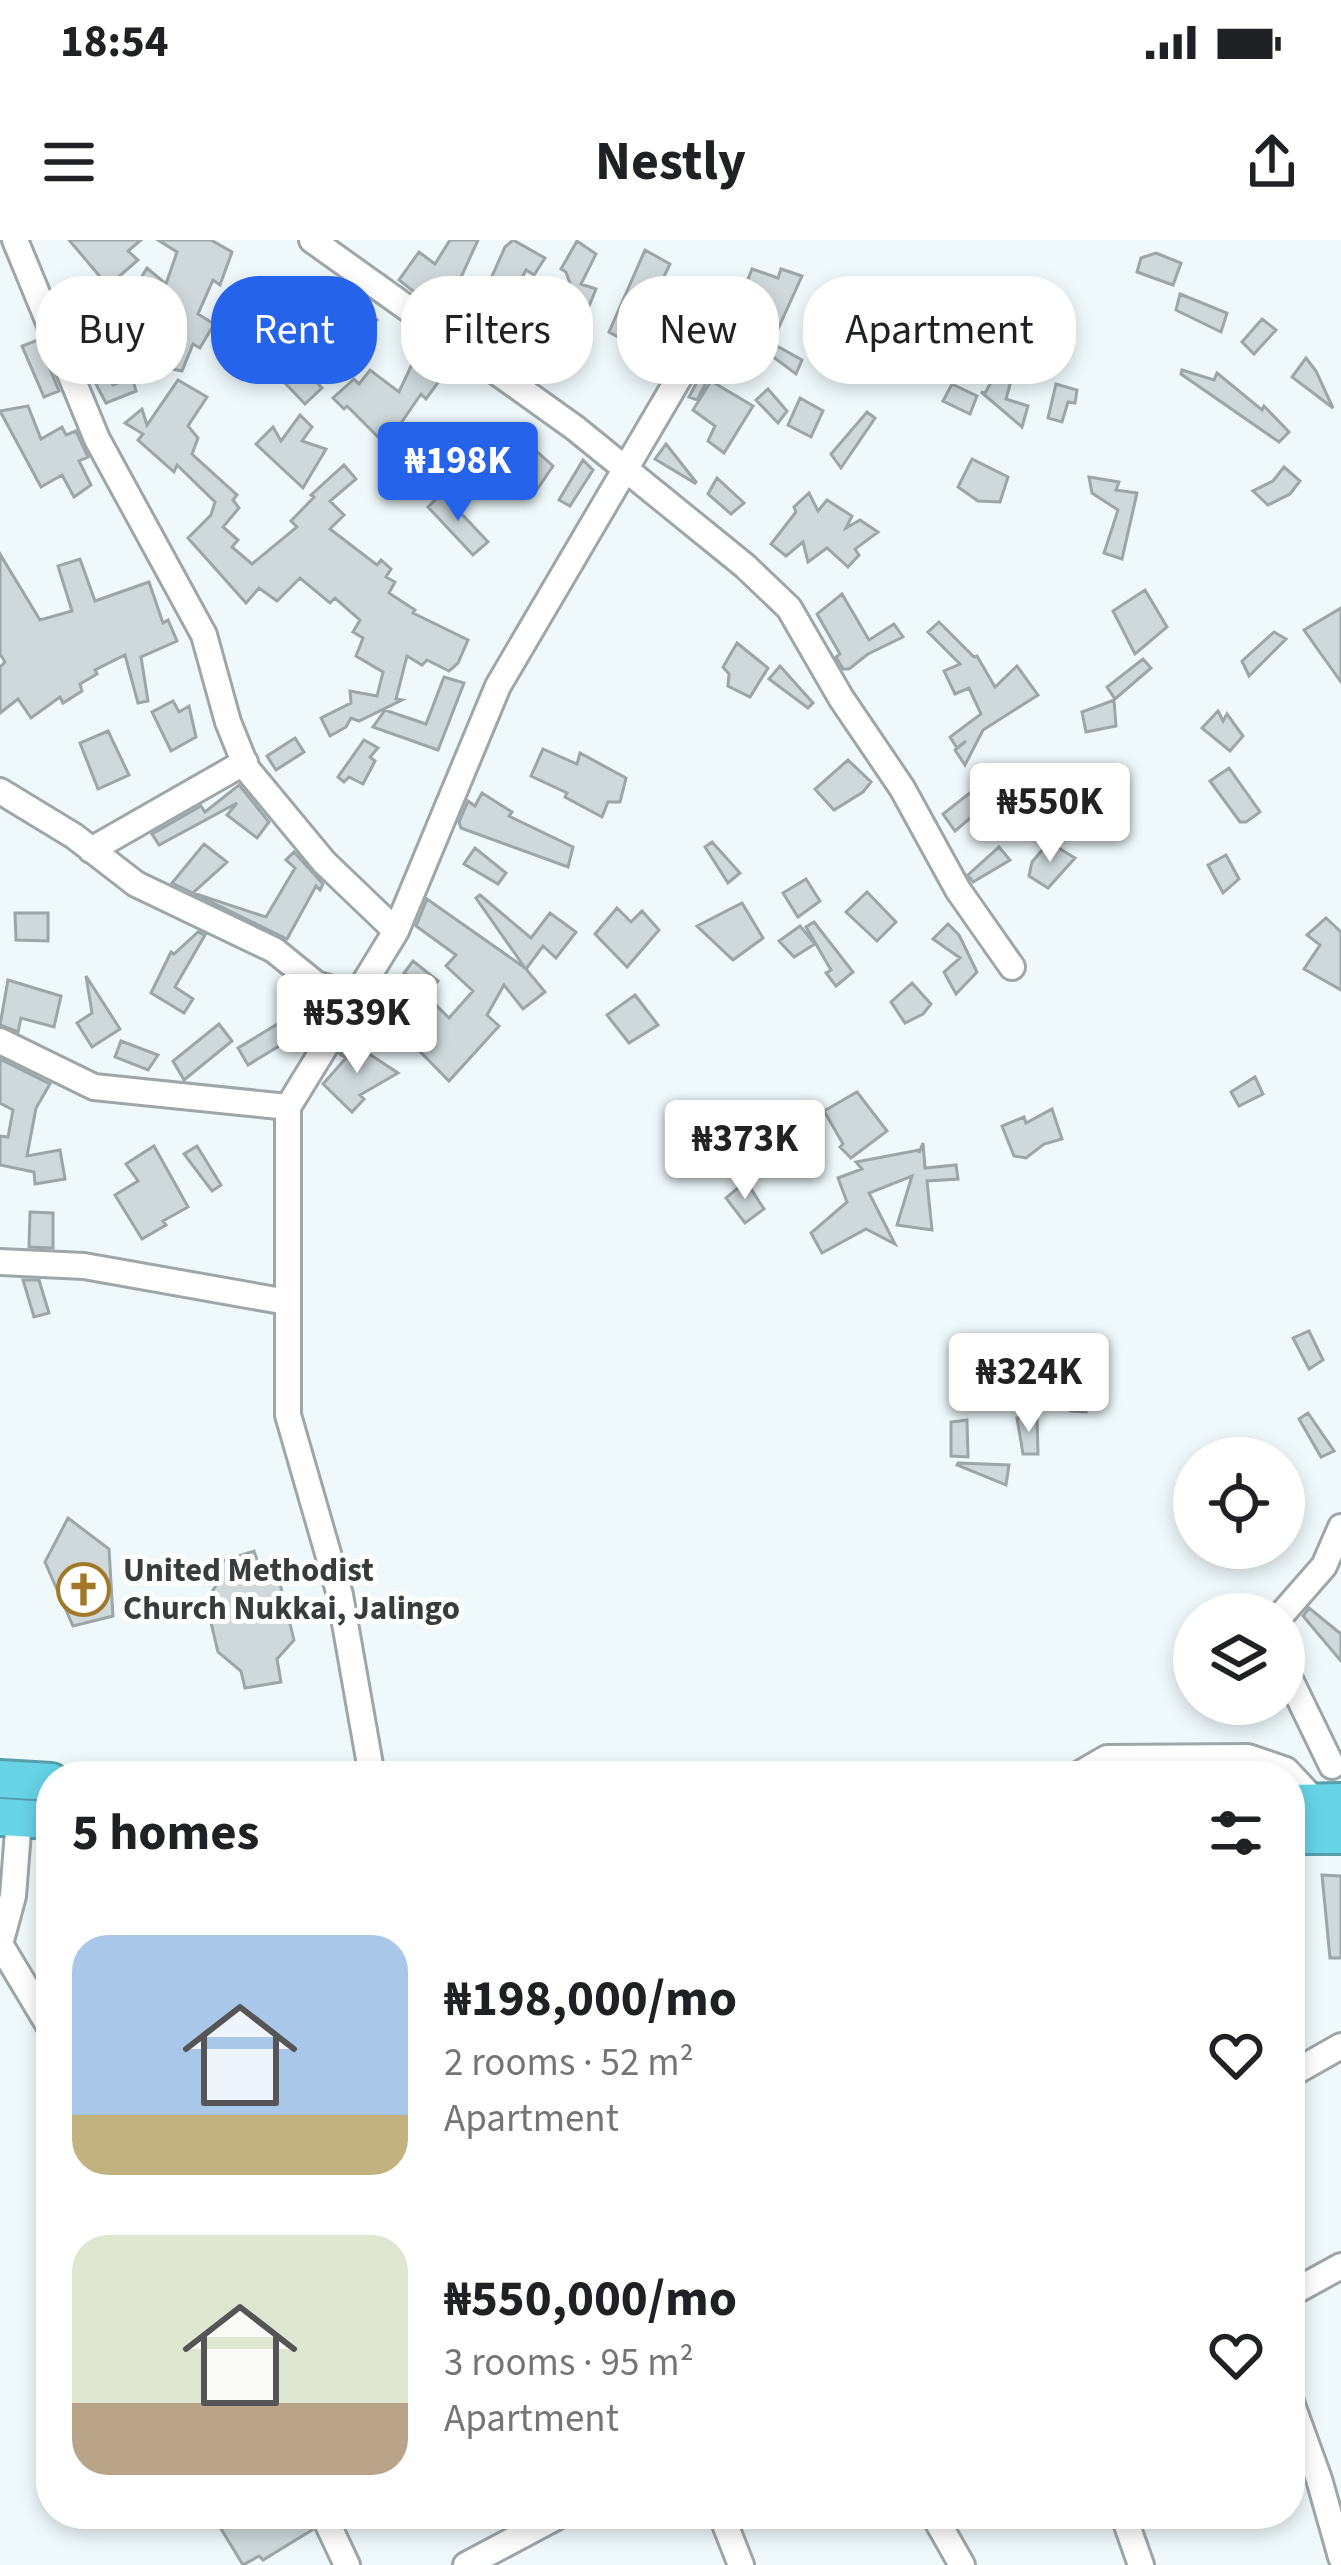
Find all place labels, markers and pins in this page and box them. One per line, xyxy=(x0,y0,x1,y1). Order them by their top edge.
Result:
pin: ₦198K xyxy=(374,422,542,524)
pin: ₦550K xyxy=(966,763,1134,865)
pin: ₦539K xyxy=(273,974,441,1076)
pin: ₦373K xyxy=(661,1100,829,1202)
pin: ₦324K xyxy=(945,1333,1113,1435)
place label: United Methodist Church Nukkai, Jalingo xyxy=(123,1547,460,1632)
church icon: United Methodist Church Nukkai, Jalingo xyxy=(56,1561,112,1617)

